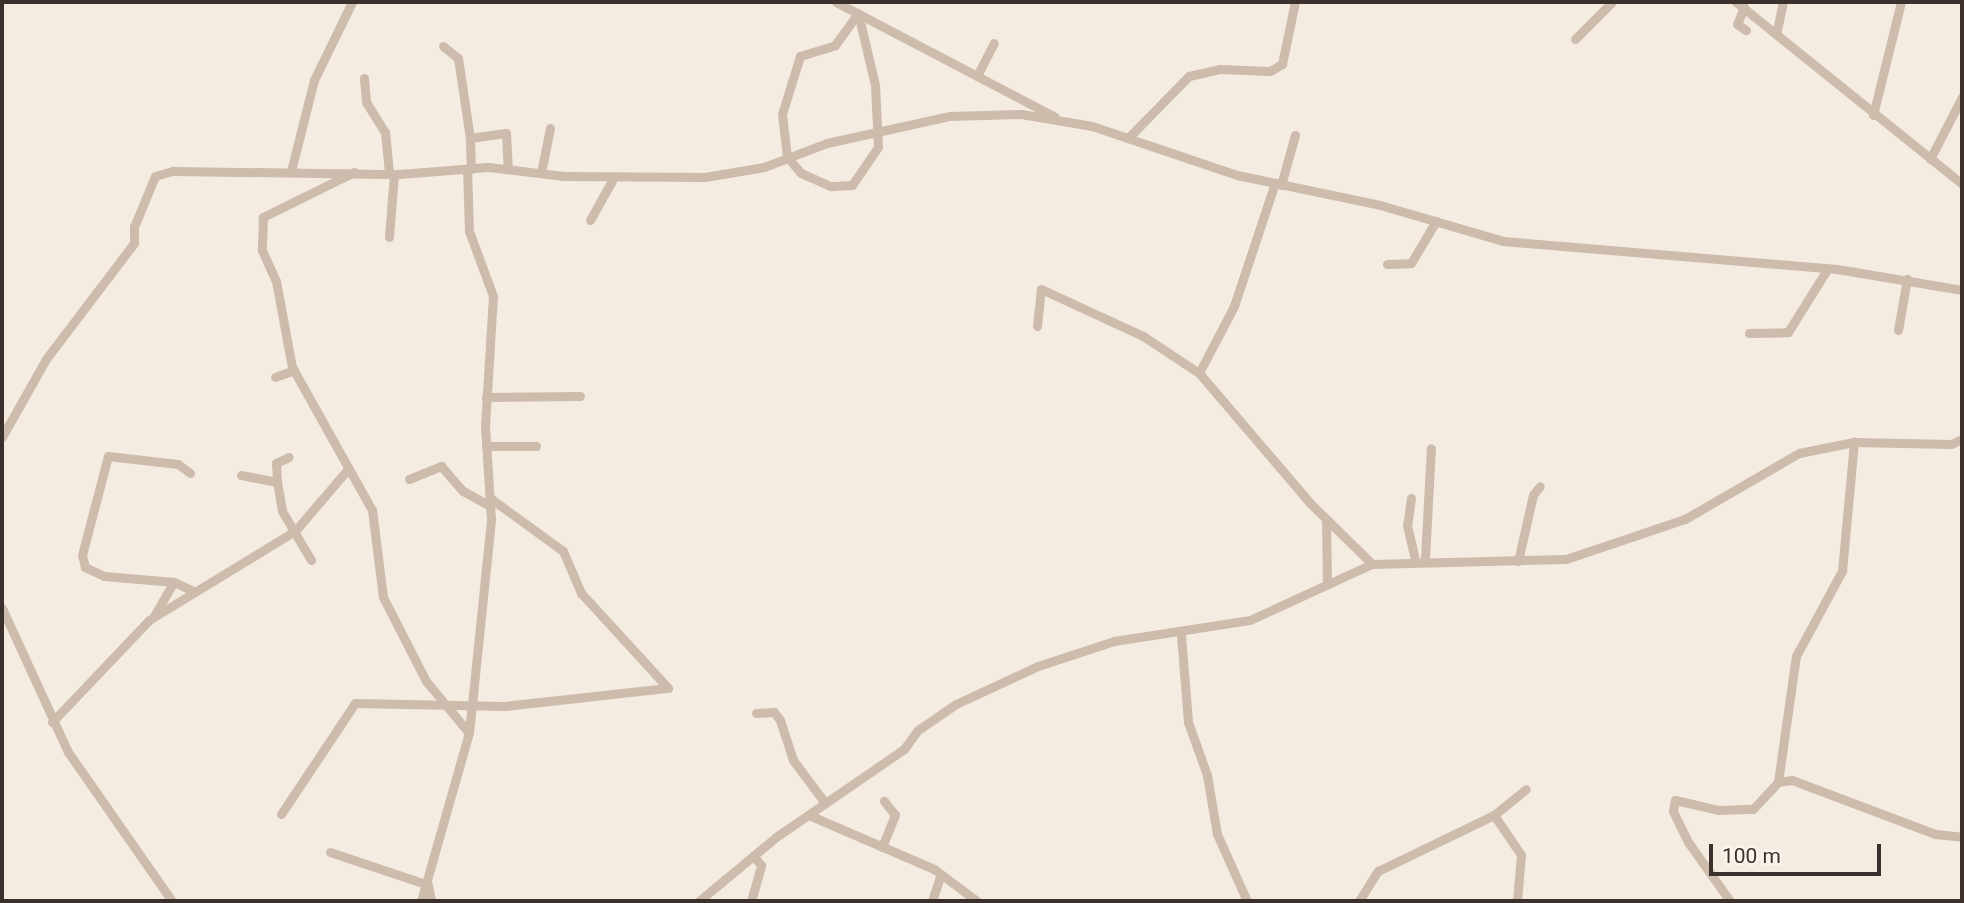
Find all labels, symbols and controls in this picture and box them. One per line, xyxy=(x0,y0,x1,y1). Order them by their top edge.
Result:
scale bar xyxy=(1712,830,1884,874)
text: 100 m xyxy=(1722,844,1781,868)

